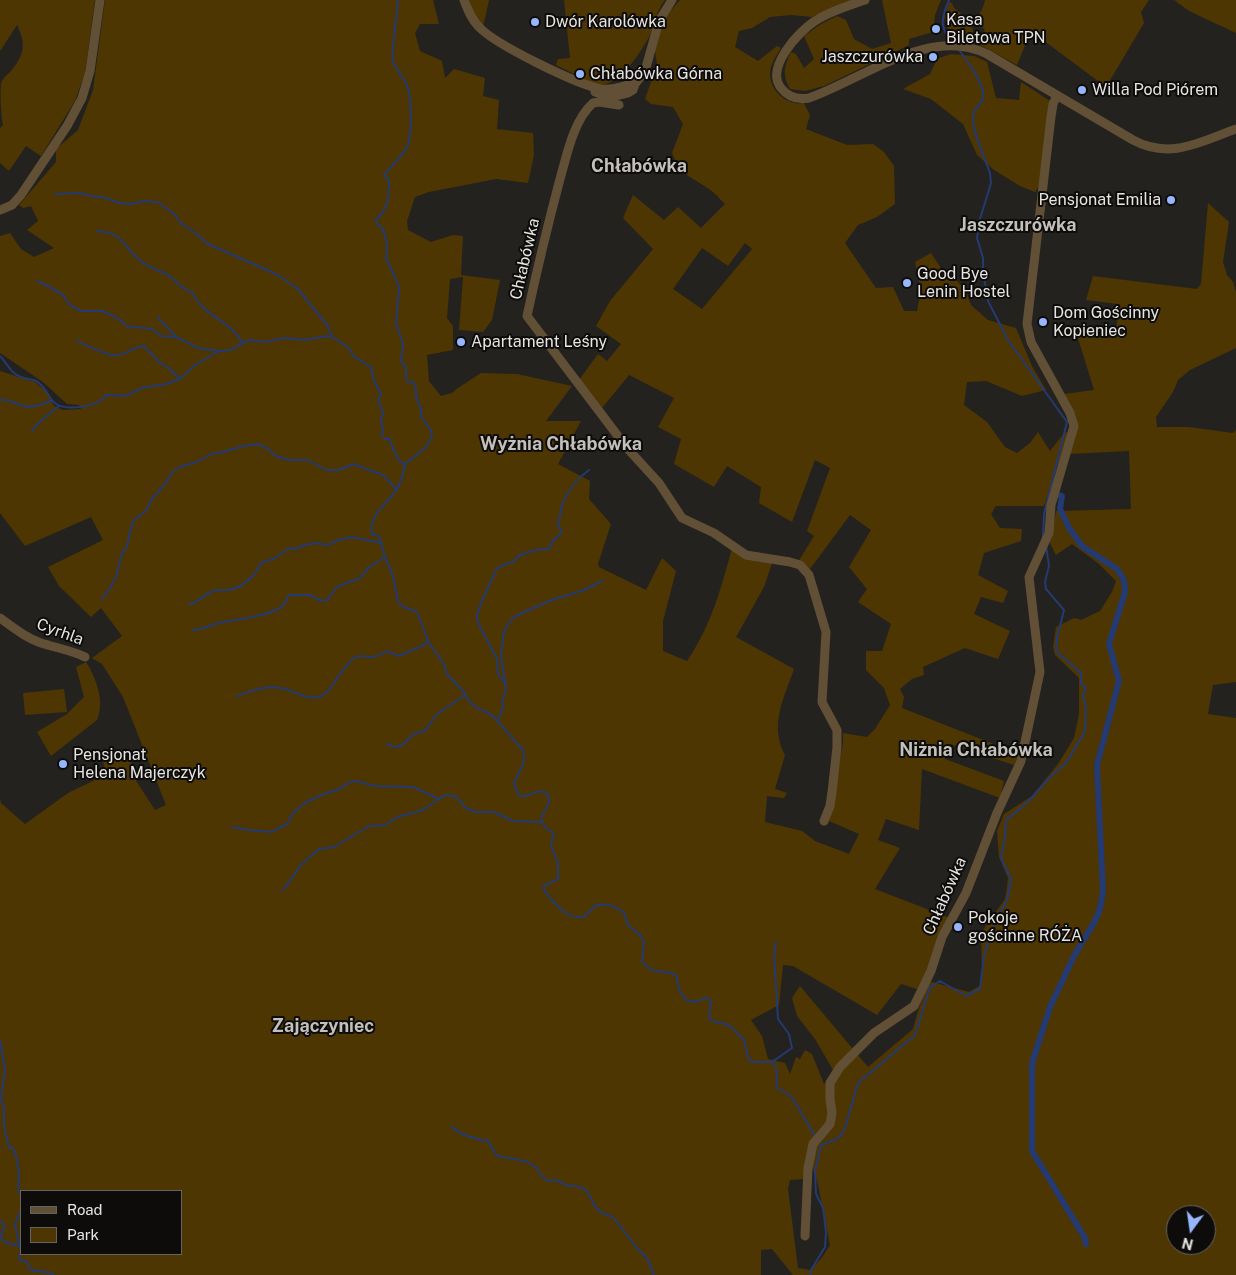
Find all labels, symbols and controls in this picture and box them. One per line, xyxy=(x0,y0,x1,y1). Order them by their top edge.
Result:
place label: Kasa Biletowa TPN xyxy=(946,10,1046,48)
place label: Dwór Karolówka xyxy=(545,12,666,32)
marker: Dwór Karolówka xyxy=(529,16,541,28)
marker: Kasa Biletowa TPN xyxy=(930,23,942,35)
place label: Jaszczurówka xyxy=(822,47,923,67)
marker: Jaszczurówka xyxy=(927,51,939,63)
place label: Chłabówka Górna xyxy=(590,64,722,84)
marker: Chłabówka Górna xyxy=(574,68,586,80)
place label: Willa Pod Piórem xyxy=(1092,80,1218,100)
marker: Willa Pod Piórem xyxy=(1076,84,1088,96)
district label: Chłabówka xyxy=(591,155,687,177)
place label: Pensjonat Emilia xyxy=(1038,190,1161,210)
marker: Pensjonat Emilia xyxy=(1165,194,1177,206)
district label: Jaszczurówka xyxy=(960,214,1076,236)
street label: Chłabówka xyxy=(506,216,544,302)
place label: Good Bye Lenin Hostel xyxy=(917,264,1010,302)
marker: Good Bye Lenin Hostel xyxy=(901,277,913,289)
place label: Dom Gościnny Kopieniec xyxy=(1053,303,1159,341)
marker: Dom Gościnny Kopieniec xyxy=(1037,316,1049,328)
place label: Apartament Leśny xyxy=(471,332,607,352)
marker: Apartament Leśny xyxy=(455,336,467,348)
district label: Wyżnia Chłabówka xyxy=(480,433,642,455)
street label: Cyrhla xyxy=(34,615,86,649)
district label: Niżnia Chłabówka xyxy=(899,739,1053,761)
place label: Pensjonat Helena Majerczyk xyxy=(73,745,206,783)
marker: Pensjonat Helena Majerczyk xyxy=(57,758,69,770)
street label: Chłabówka xyxy=(919,854,971,938)
place label: Pokoje gościnne RÓŻA xyxy=(968,908,1082,946)
marker: Pokoje gościnne RÓŻA xyxy=(952,921,964,933)
district label: Zajączyniec xyxy=(272,1015,374,1037)
legend xyxy=(20,1190,182,1255)
text: Road xyxy=(67,1201,103,1218)
north arrow xyxy=(1166,1205,1216,1255)
text: Park xyxy=(67,1226,99,1243)
text: N xyxy=(1180,1234,1195,1253)

